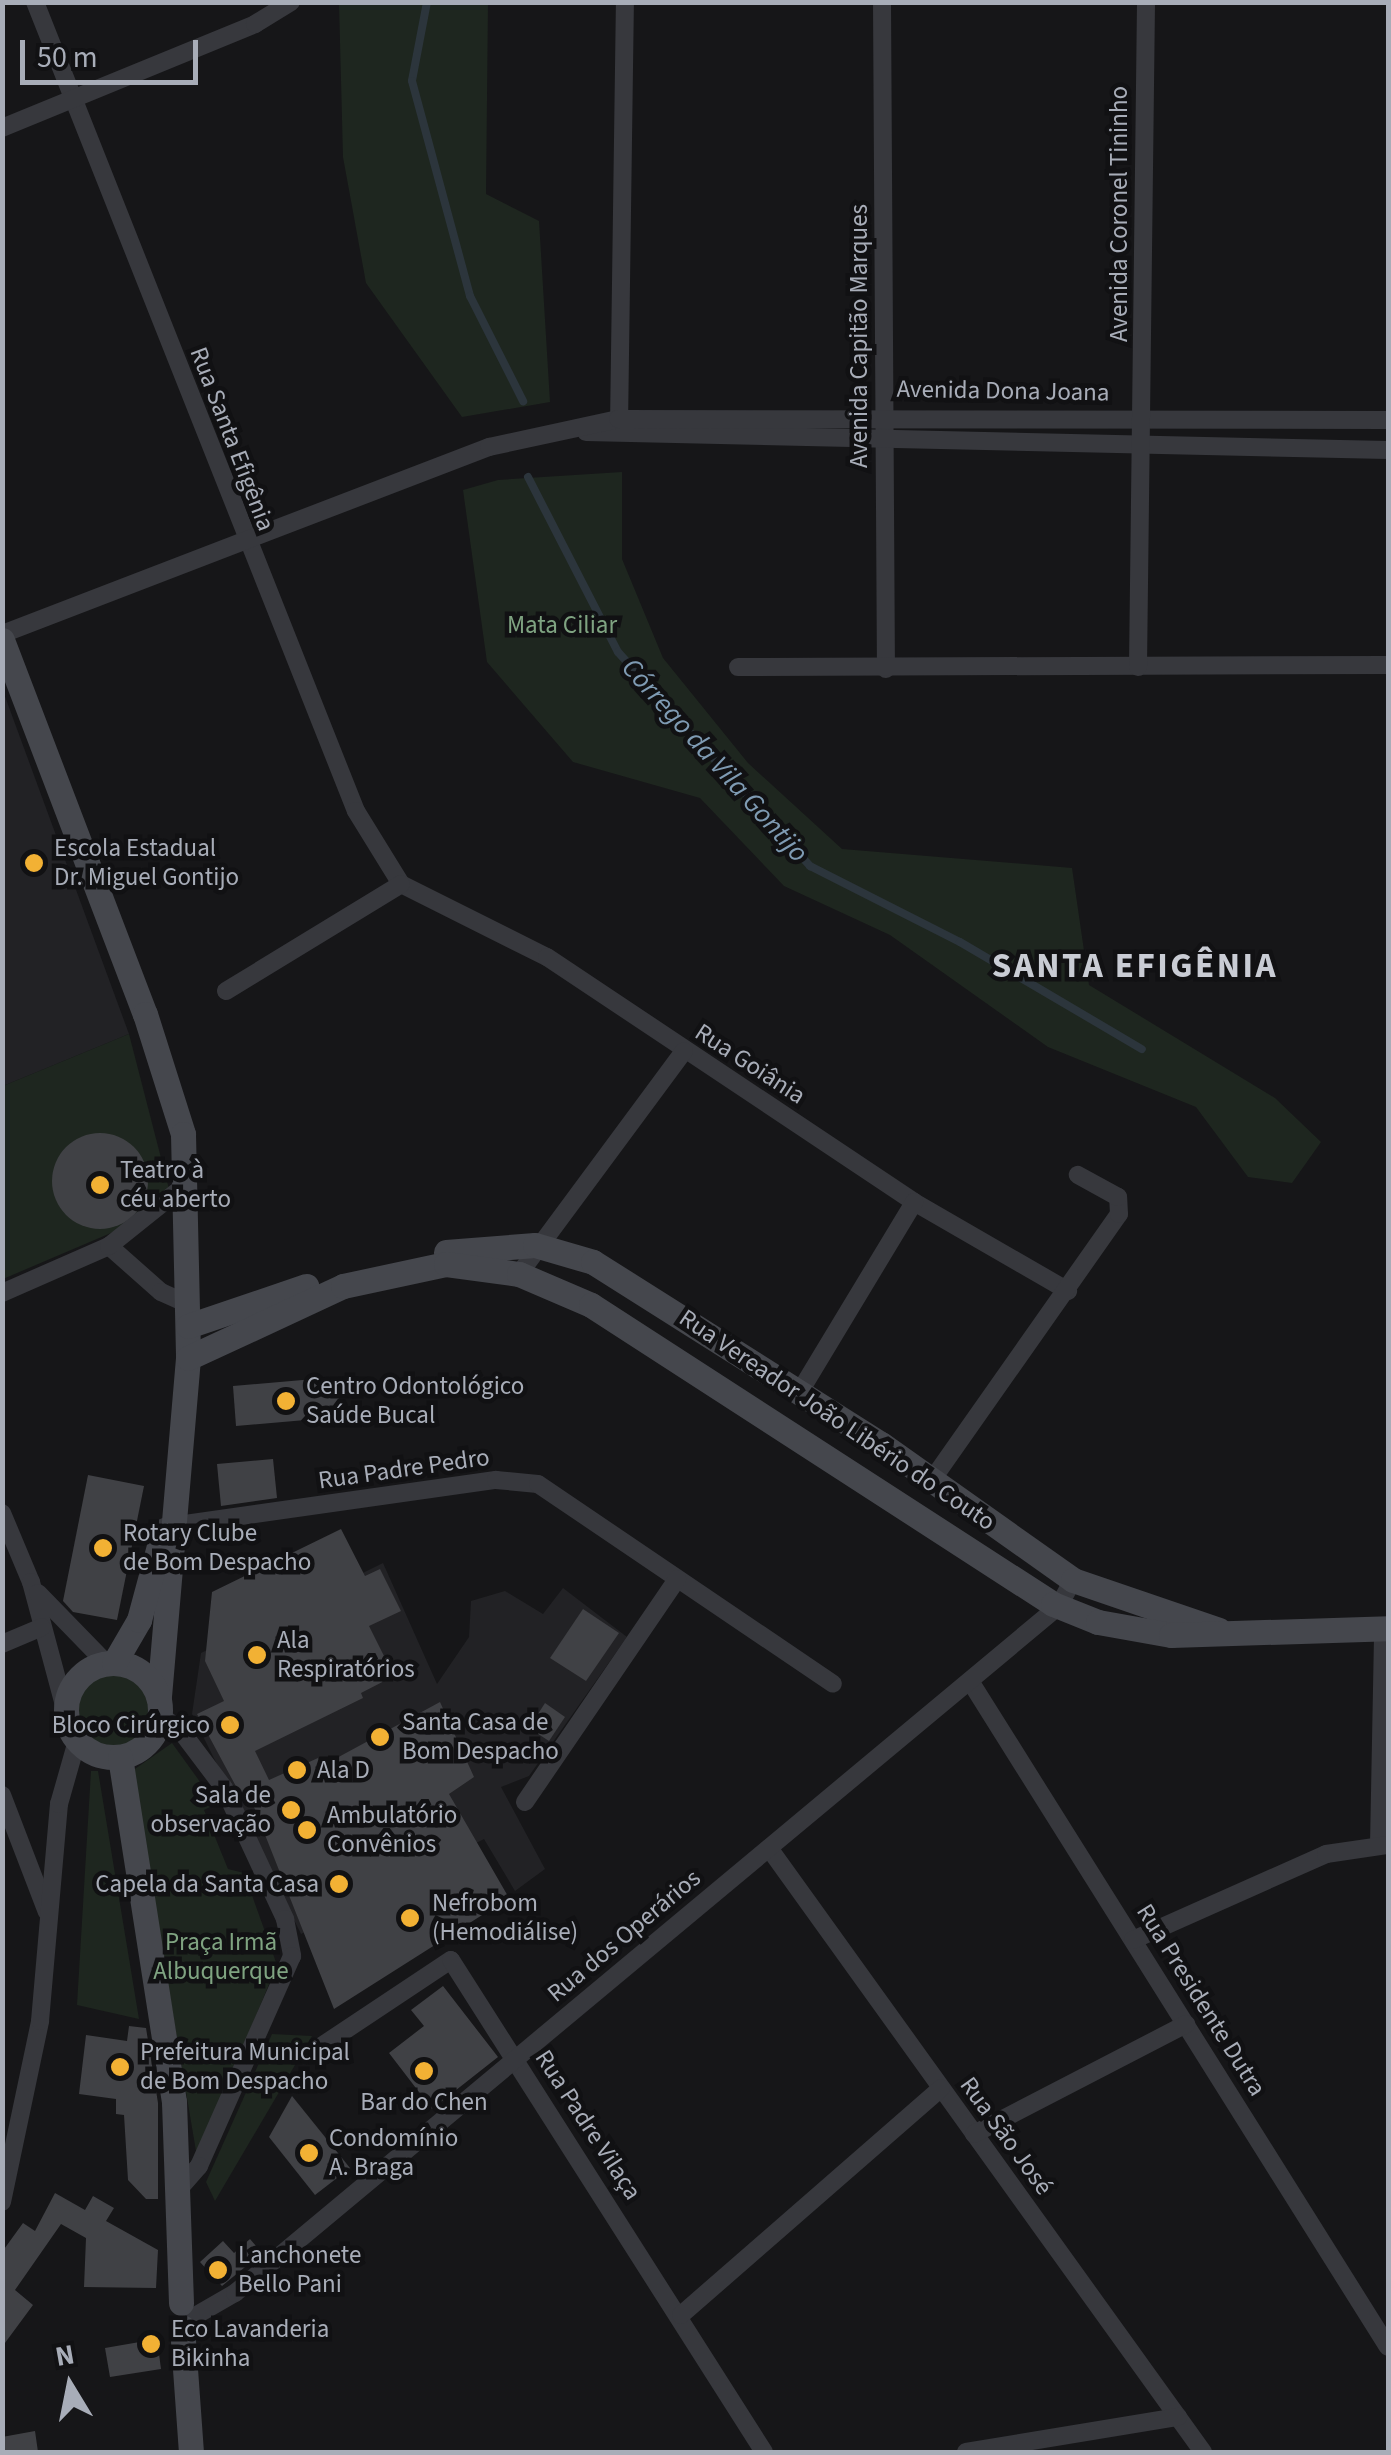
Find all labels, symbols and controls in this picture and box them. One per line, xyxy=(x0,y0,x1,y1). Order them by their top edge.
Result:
scale bar xyxy=(25,20,202,82)
text: 50 m xyxy=(37,36,98,79)
street label: Avenida Coronel Tininho xyxy=(1104,86,1134,342)
street label: Avenida Capitão Marques xyxy=(844,204,874,468)
street label: Rua Santa Efigênia xyxy=(183,343,281,535)
street label: Avenida Dona Joana xyxy=(896,374,1110,408)
park label: Mata Ciliar xyxy=(507,610,617,640)
water label: Córrego da Vila Gontijo xyxy=(615,651,815,869)
place label: Escola Estadual Dr. Miguel Gontijo xyxy=(54,834,239,893)
marker: Escola Estadual Dr. Miguel Gontijo xyxy=(23,852,45,874)
district label: SANTA EFIGÊNIA xyxy=(992,945,1278,987)
street label: Rua Goiânia xyxy=(689,1017,811,1111)
place label: Teatro à céu aberto xyxy=(120,1156,231,1215)
marker: Teatro à céu aberto xyxy=(89,1174,111,1196)
street label: Rua Vereador João Libério do Couto xyxy=(673,1303,1001,1537)
place label: Centro Odontológico Saúde Bucal xyxy=(306,1372,524,1431)
marker: Centro Odontológico Saúde Bucal xyxy=(275,1390,297,1412)
street label: Rua Padre Pedro xyxy=(316,1442,492,1496)
place label: Rotary Clube de Bom Despacho xyxy=(123,1519,311,1578)
marker: Rotary Clube de Bom Despacho xyxy=(92,1537,114,1559)
place label: Ala Respiratórios xyxy=(277,1626,415,1685)
marker: Ala Respiratórios xyxy=(246,1644,268,1666)
place label: Santa Casa de Bom Despacho xyxy=(402,1708,559,1767)
place label: Bloco Cirúrgico xyxy=(52,1710,210,1740)
marker: Bloco Cirúrgico xyxy=(219,1714,241,1736)
marker: Santa Casa de Bom Despacho xyxy=(367,1724,393,1750)
place label: Ala D xyxy=(317,1755,370,1785)
marker: Ala D xyxy=(286,1759,308,1781)
place label: Sala de observação xyxy=(150,1781,271,1840)
marker: Sala de observação xyxy=(280,1799,302,1821)
place label: Ambulatório Convênios xyxy=(327,1801,457,1860)
marker: Ambulatório Convênios xyxy=(296,1819,318,1841)
street label: Rua dos Operários xyxy=(541,1863,707,2009)
place label: Capela da Santa Casa xyxy=(95,1869,319,1899)
marker: Capela da Santa Casa xyxy=(328,1873,350,1895)
place label: Nefrobom (Hemodiálise) xyxy=(432,1889,578,1948)
street label: Rua Presidente Dutra xyxy=(1130,1899,1272,2101)
marker: Nefrobom (Hemodiálise) xyxy=(397,1905,423,1931)
park label: Praça Irmã Albuquerque xyxy=(153,1928,289,1987)
place label: Prefeitura Municipal de Bom Despacho xyxy=(140,2038,350,2097)
street label: Rua Padre Vilaça xyxy=(528,2044,648,2206)
marker: Prefeitura Municipal de Bom Despacho xyxy=(109,2056,131,2078)
marker: Bar do Chen xyxy=(413,2060,435,2082)
street label: Rua São José xyxy=(953,2071,1059,2201)
place label: Bar do Chen xyxy=(360,2087,488,2117)
place label: Condomínio A. Braga xyxy=(329,2124,458,2183)
marker: Condomínio A. Braga xyxy=(298,2142,320,2164)
place label: Lanchonete Bello Pani xyxy=(238,2241,361,2300)
marker: Lanchonete Bello Pani xyxy=(207,2259,229,2281)
place label: Eco Lavanderia Bikinha xyxy=(171,2315,329,2374)
marker: Eco Lavanderia Bikinha xyxy=(140,2333,162,2355)
text: N xyxy=(52,2334,77,2377)
north arrow xyxy=(20,2335,120,2435)

